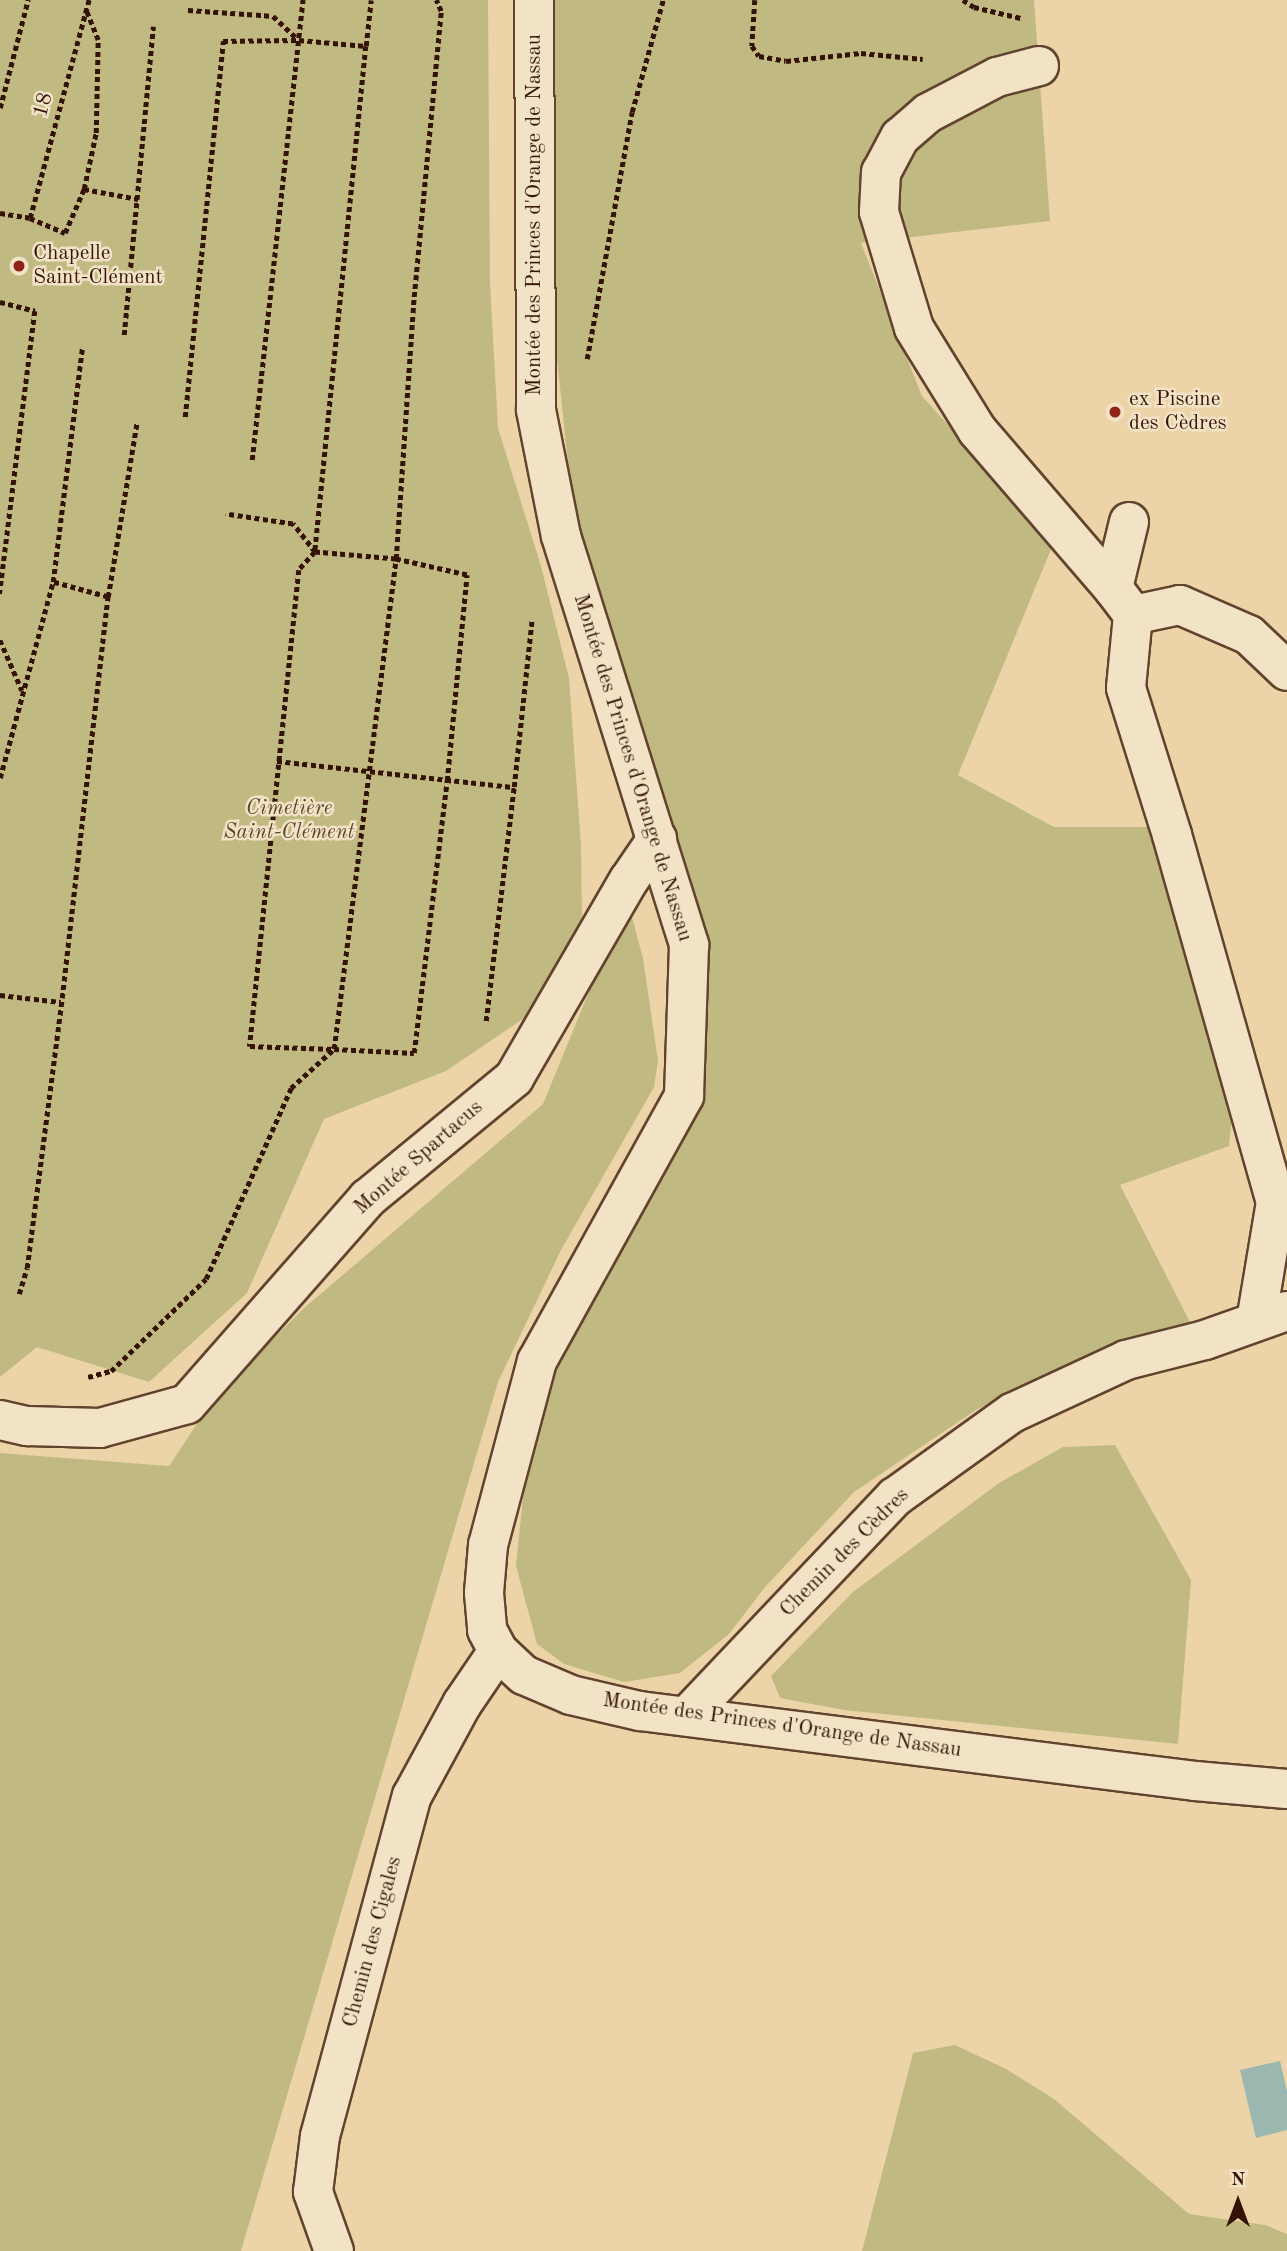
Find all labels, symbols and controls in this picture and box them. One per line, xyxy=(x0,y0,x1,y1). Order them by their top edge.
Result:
street label: Montée des Princes d'Orange de Nassau xyxy=(522,34,548,396)
street label: 18 xyxy=(29,90,59,120)
place label: Chapelle Saint-Clément xyxy=(33,241,163,291)
marker: Chapelle Saint-Clément xyxy=(11,258,27,274)
place label: ex Piscine des Cèdres xyxy=(1129,387,1227,437)
marker: ex Piscine des Cèdres xyxy=(1107,404,1123,420)
street label: Montée des Princes d'Orange de Nassau xyxy=(567,591,697,945)
park label: Cimetière Saint-Clément xyxy=(224,796,354,846)
street label: Montée Spartacus xyxy=(350,1095,488,1221)
street label: Chemin des Cèdres xyxy=(775,1483,915,1623)
street label: Montée des Princes d'Orange de Nassau xyxy=(601,1688,963,1764)
street label: Chemin des Cigales xyxy=(338,1854,408,2030)
north arrow xyxy=(1203,2167,1273,2237)
text: N xyxy=(1231,2171,1245,2190)

